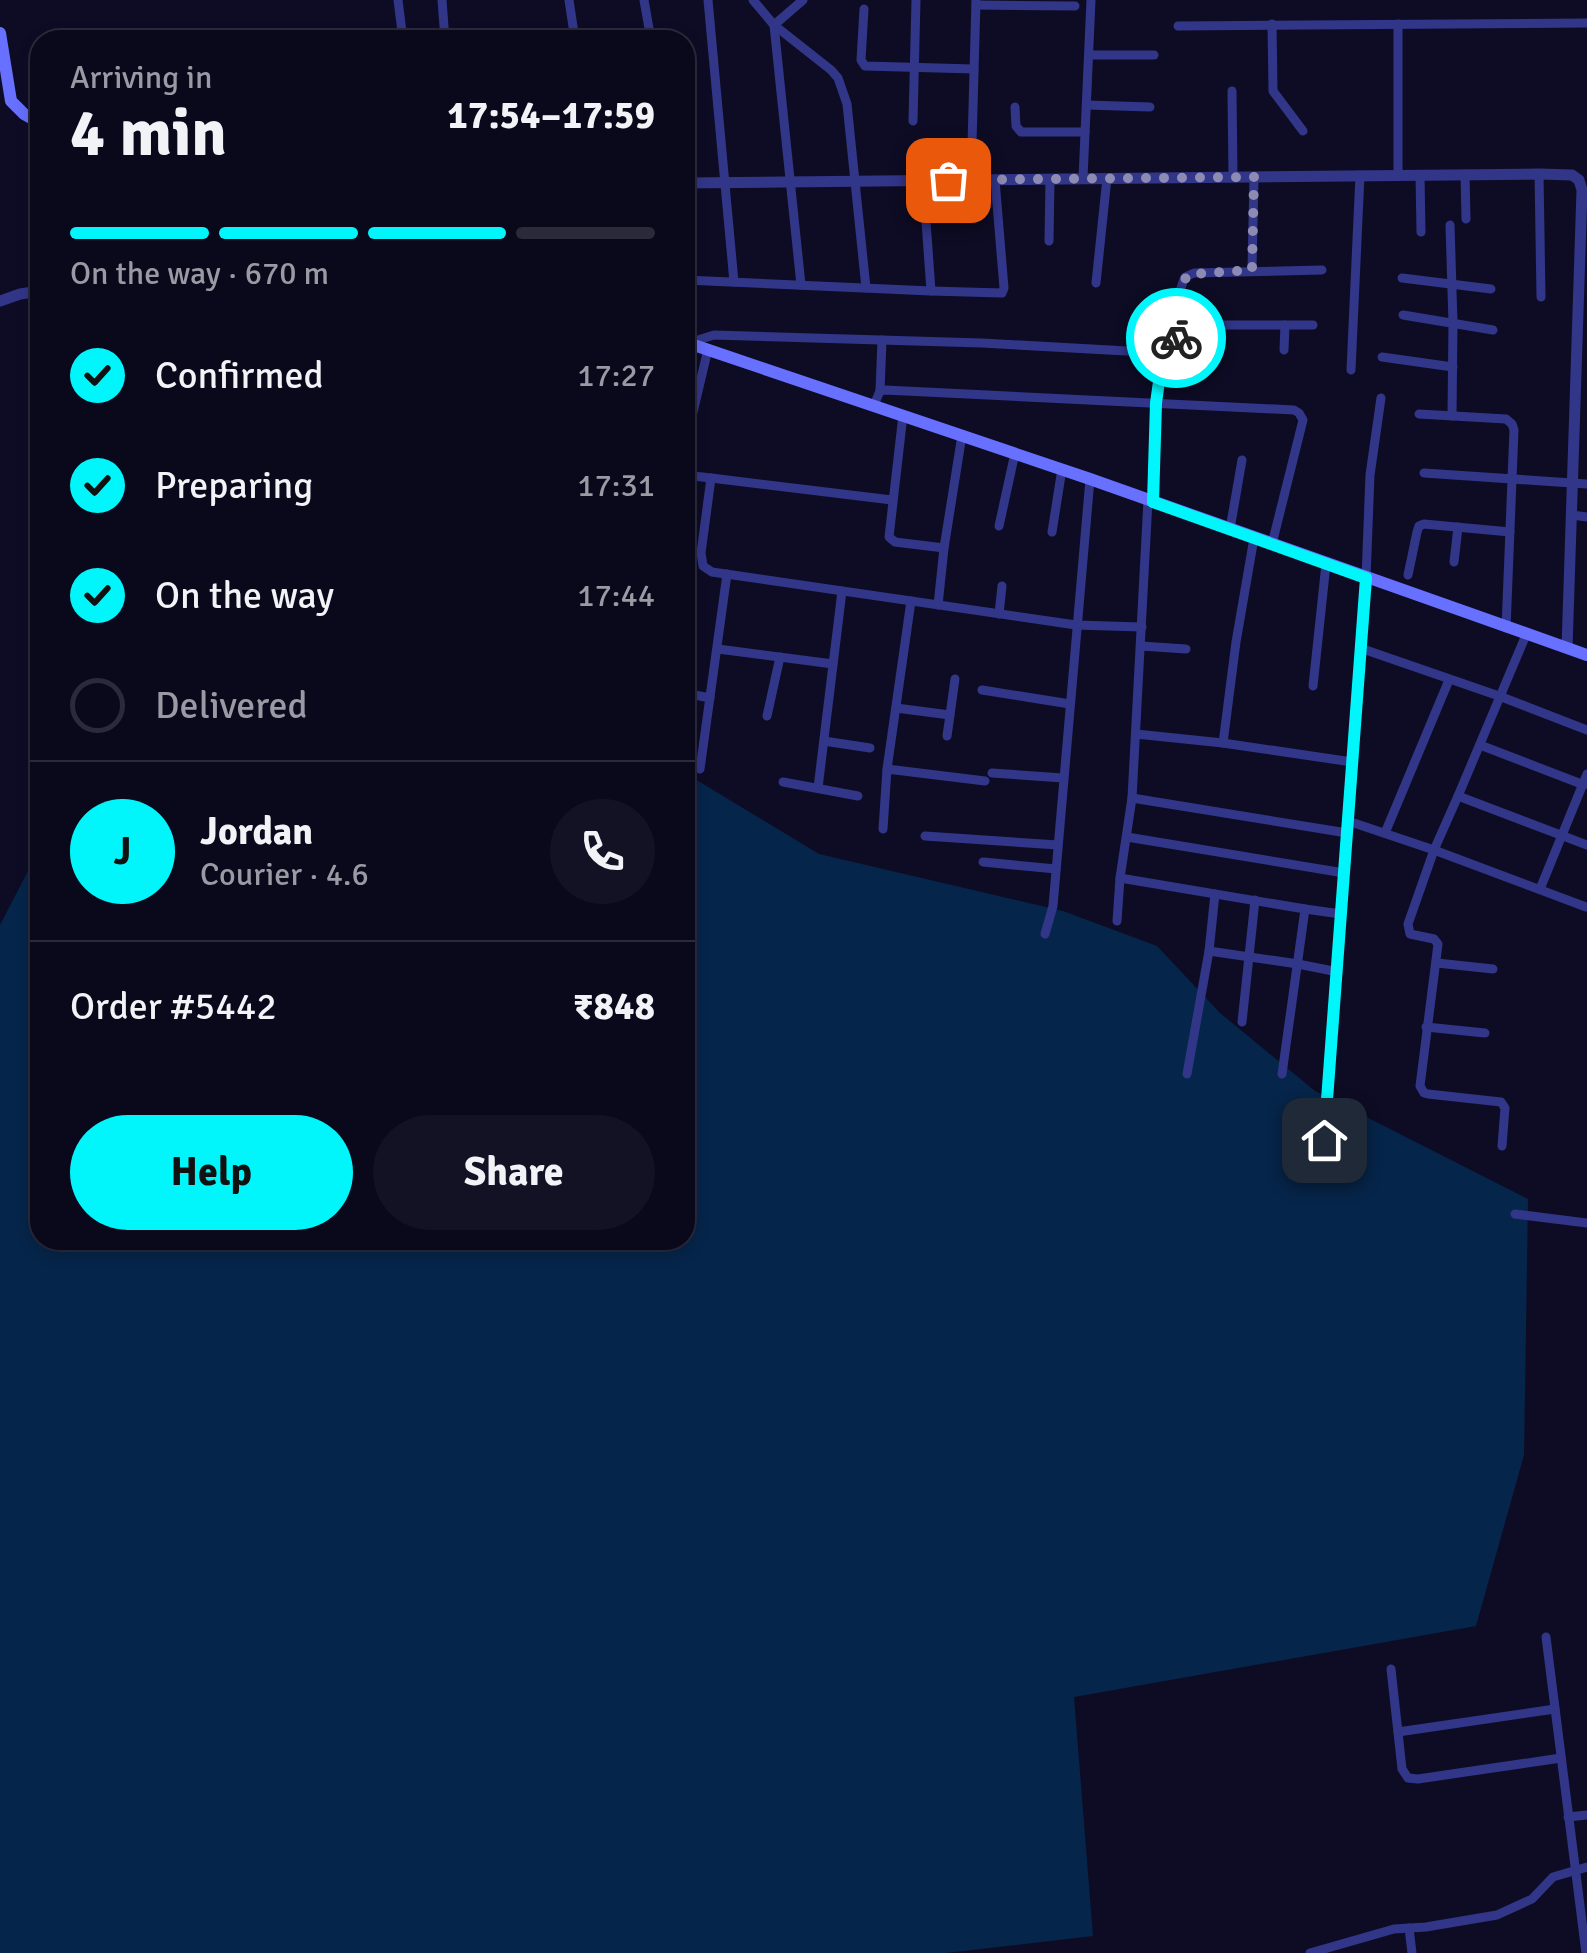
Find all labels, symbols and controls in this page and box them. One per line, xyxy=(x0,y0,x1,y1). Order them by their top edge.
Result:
text: Arriving in xyxy=(70,58,212,97)
text: 17:54–17:59 xyxy=(447,92,655,139)
text: 4 min xyxy=(70,94,227,174)
pin xyxy=(906,138,991,223)
icon: bag xyxy=(921,153,976,208)
text: On the way · 670 m xyxy=(70,254,329,293)
courier xyxy=(1126,288,1226,388)
icon: bike xyxy=(1149,311,1204,366)
icon: check xyxy=(70,348,125,403)
text: Confirmed xyxy=(155,352,324,399)
text: 17:27 xyxy=(577,356,655,395)
icon: check xyxy=(70,458,125,513)
text: Preparing xyxy=(155,462,313,509)
text: 17:31 xyxy=(577,466,655,505)
icon: check xyxy=(70,568,125,623)
text: On the way xyxy=(155,572,334,619)
text: 17:44 xyxy=(577,576,655,615)
text: Delivered xyxy=(155,682,308,729)
button: phone xyxy=(550,799,655,904)
text: Jordan xyxy=(200,808,313,855)
text: J xyxy=(114,828,131,875)
text: Courier · 4.6 xyxy=(200,855,369,894)
text: Order #5442 xyxy=(70,983,277,1030)
text: ₹848 xyxy=(573,983,655,1030)
pin xyxy=(1282,1098,1367,1183)
icon: home xyxy=(1297,1113,1352,1168)
button: Help xyxy=(70,1115,353,1230)
button: Share xyxy=(373,1115,655,1230)

